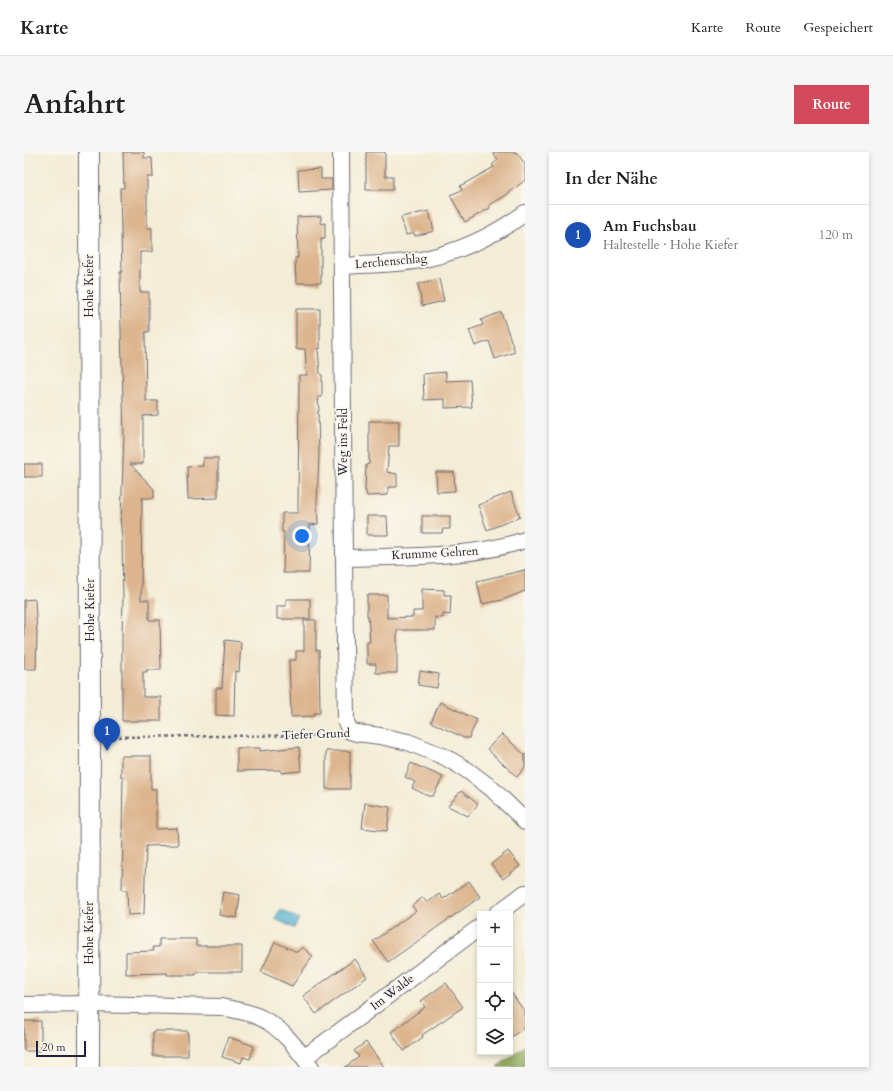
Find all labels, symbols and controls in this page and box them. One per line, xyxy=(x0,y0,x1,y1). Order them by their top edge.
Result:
text: Karte xyxy=(20,15,69,41)
text: Karte xyxy=(691,18,723,37)
text: Route xyxy=(745,18,781,37)
text: Gespeichert xyxy=(803,18,873,37)
text: Anfahrt xyxy=(24,85,125,123)
button: Route xyxy=(794,85,869,124)
text: In der Nähe xyxy=(565,167,658,190)
text: Am Fuchsbau xyxy=(603,216,697,236)
text: 1 xyxy=(575,226,581,244)
text: 120 m xyxy=(819,226,853,244)
text: Haltestelle · Hohe Kiefer xyxy=(603,236,738,254)
street label: Lerchenschlag xyxy=(354,250,428,272)
street label: Hohe Kiefer xyxy=(81,254,97,318)
street label: Weg ins Feld xyxy=(335,407,351,477)
your location xyxy=(292,526,312,546)
street label: Krumme Gehren xyxy=(391,543,479,563)
street label: Hohe Kiefer xyxy=(82,578,98,642)
pin: 1 xyxy=(94,718,120,751)
street label: Tiefer Grund xyxy=(282,725,351,743)
street label: Hohe Kiefer xyxy=(81,901,97,965)
map controls xyxy=(477,911,513,1055)
button: + xyxy=(477,911,513,947)
button: − xyxy=(477,947,513,983)
street label: Im Walde xyxy=(367,970,417,1014)
button: locate xyxy=(477,983,513,1019)
button: layers xyxy=(477,1019,513,1055)
scale bar xyxy=(36,1039,86,1058)
text: 20 m xyxy=(42,1040,66,1055)

